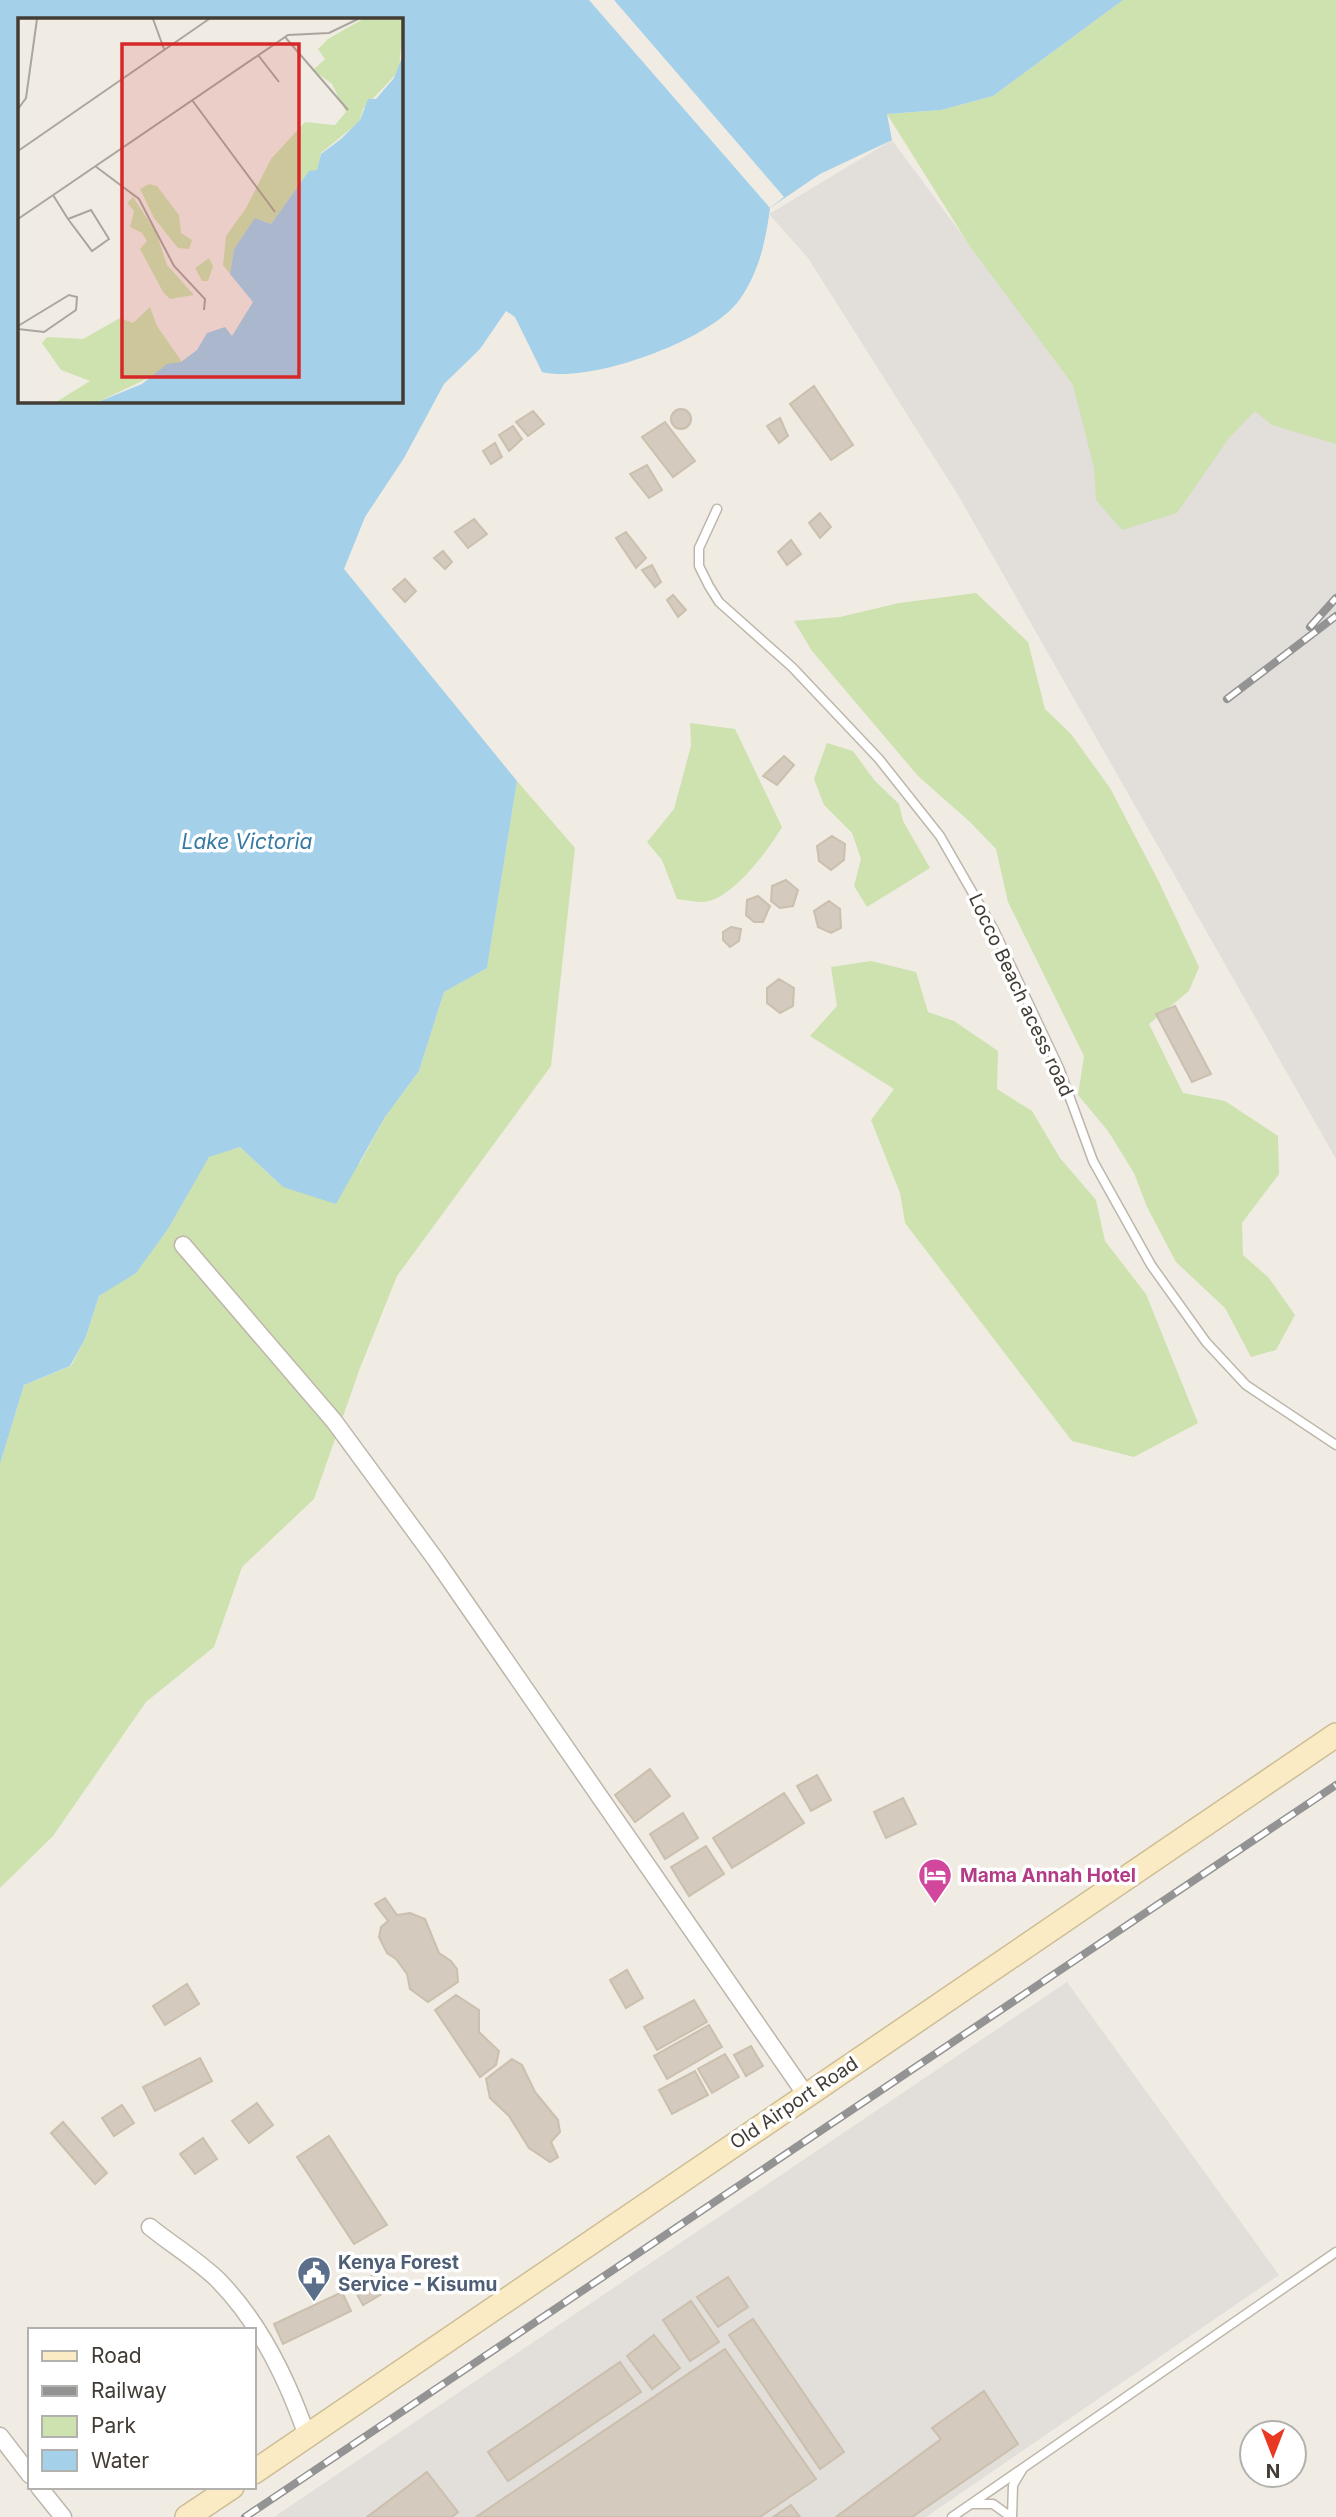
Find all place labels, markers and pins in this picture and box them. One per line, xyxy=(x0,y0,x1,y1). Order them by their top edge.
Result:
hotel icon: Mama Annah Hotel xyxy=(916,1856,954,1905)
place label: Mama Annah Hotel xyxy=(960,1864,1136,1887)
place label: Kenya Forest Service - Kisumu xyxy=(338,2251,497,2296)
public building icon: Kenya Forest Service - Kisumu xyxy=(295,2254,333,2303)

